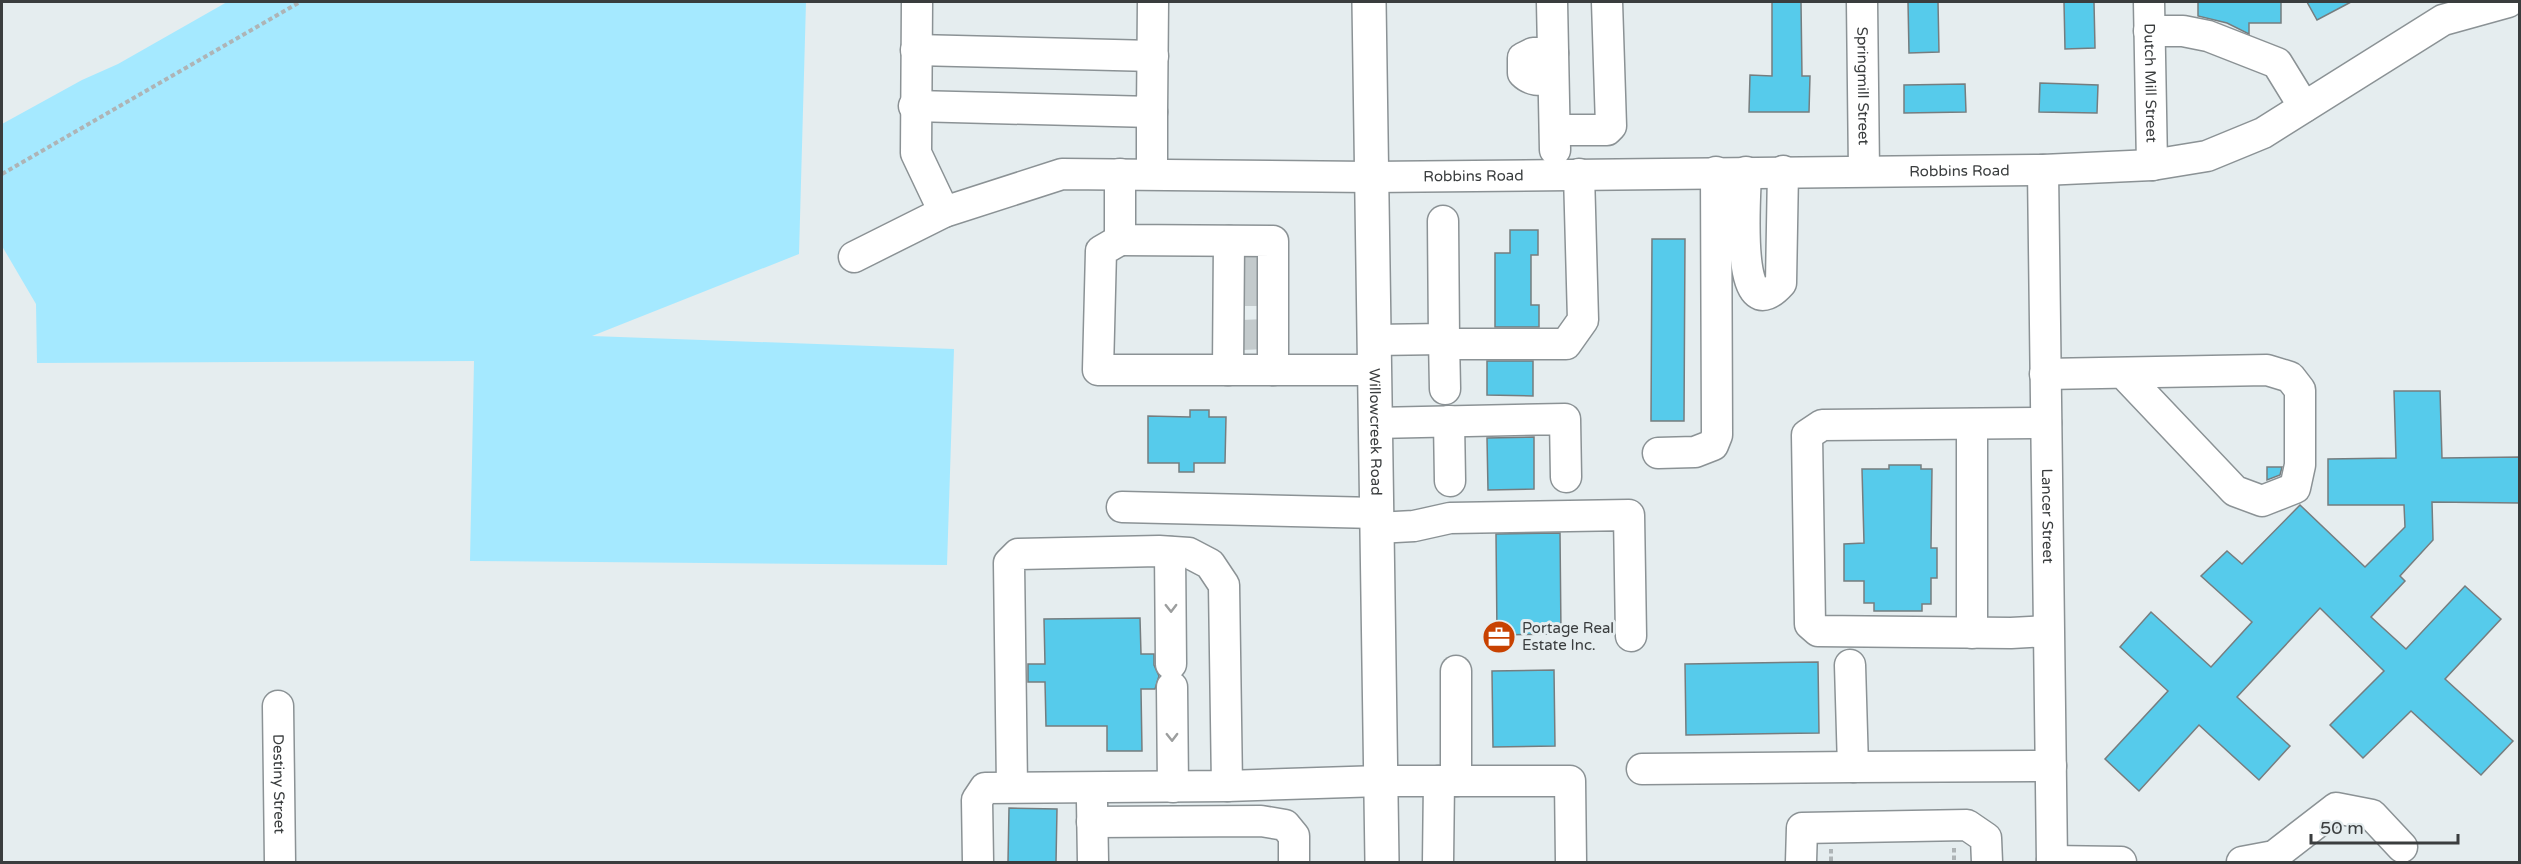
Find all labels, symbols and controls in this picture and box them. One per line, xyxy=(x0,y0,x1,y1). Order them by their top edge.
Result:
street label: Dutch Mill Street xyxy=(2140,23,2161,143)
street label: Springmill Street xyxy=(1853,27,1873,146)
street label: Robbins Road xyxy=(1909,161,2010,180)
street label: Robbins Road xyxy=(1423,166,1524,185)
street label: Willowcreek Road xyxy=(1366,368,1385,496)
street label: Lancer Street xyxy=(2038,468,2057,564)
one-way arrow xyxy=(1165,604,1177,613)
office icon: Portage Real Estate Inc. xyxy=(1481,619,1517,655)
place label: Portage Real Estate Inc. xyxy=(1522,619,1614,654)
one-way arrow xyxy=(1166,733,1179,742)
street label: Destiny Street xyxy=(269,734,289,834)
scale bar xyxy=(2311,807,2458,845)
text: 50 m xyxy=(2320,817,2364,839)

